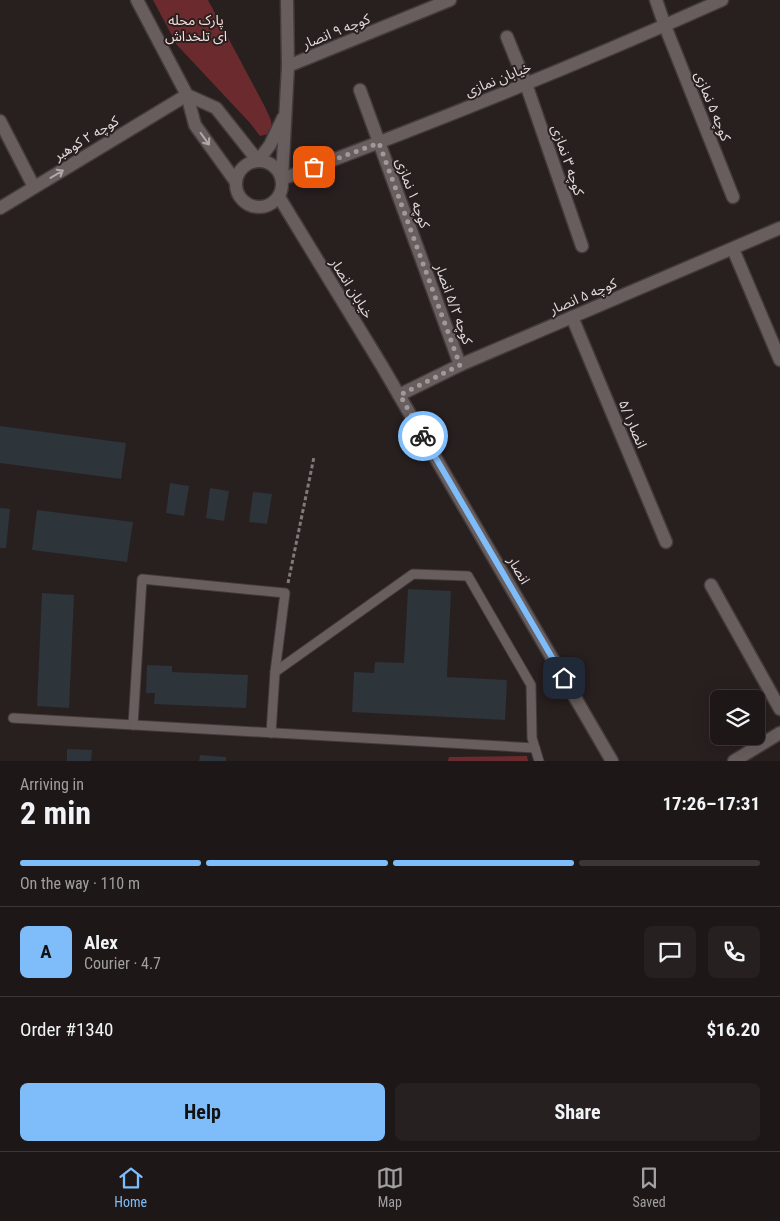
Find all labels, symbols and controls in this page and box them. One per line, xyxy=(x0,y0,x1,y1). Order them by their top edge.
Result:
street label: کوچه ۹ انصار xyxy=(299,10,373,54)
park label: پارک محله ای تلخداش xyxy=(165,12,227,45)
street label: خیابان نمازی xyxy=(463,58,534,100)
street label: کوچه ۵ نمازی xyxy=(690,69,734,144)
street label: کوچه ۲ کوهبر xyxy=(50,112,123,166)
street label: کوچه ۳ نمازی xyxy=(547,123,588,198)
one-way arrow xyxy=(199,132,210,145)
pin xyxy=(293,146,335,188)
icon: bag xyxy=(300,153,328,181)
street label: کوچه ۱ نمازی xyxy=(391,156,433,231)
one-way arrow xyxy=(49,168,63,178)
street label: خیابان انصار xyxy=(326,254,377,322)
street label: کوچه ۵/۲ انصار xyxy=(430,261,476,347)
street label: کوچه ۵ انصار xyxy=(546,275,620,320)
street label: انصار۵/۱ xyxy=(615,397,650,451)
courier xyxy=(398,411,448,461)
icon: bike xyxy=(409,422,437,450)
street label: انصار xyxy=(503,552,533,587)
pin xyxy=(543,657,585,699)
icon: home xyxy=(550,664,578,692)
map controls xyxy=(710,690,765,745)
button: layers xyxy=(710,690,765,745)
text: Arriving in xyxy=(20,775,84,794)
text: 17:26–17:31 xyxy=(662,792,760,815)
text: 2 min xyxy=(20,794,91,832)
text: On the way · 110 m xyxy=(20,874,140,893)
button: chat xyxy=(644,926,696,978)
button: phone xyxy=(708,926,760,978)
text: Alex xyxy=(84,931,118,954)
text: A xyxy=(40,940,52,963)
text: Courier · 4.7 xyxy=(84,954,161,973)
text: Order #1340 xyxy=(20,1018,113,1041)
text: $16.20 xyxy=(706,1018,760,1041)
button: Help xyxy=(20,1083,385,1141)
button: Share xyxy=(395,1083,760,1141)
tab: Home xyxy=(114,1164,147,1210)
tab: Map xyxy=(376,1164,404,1210)
tab: Saved xyxy=(632,1164,666,1210)

